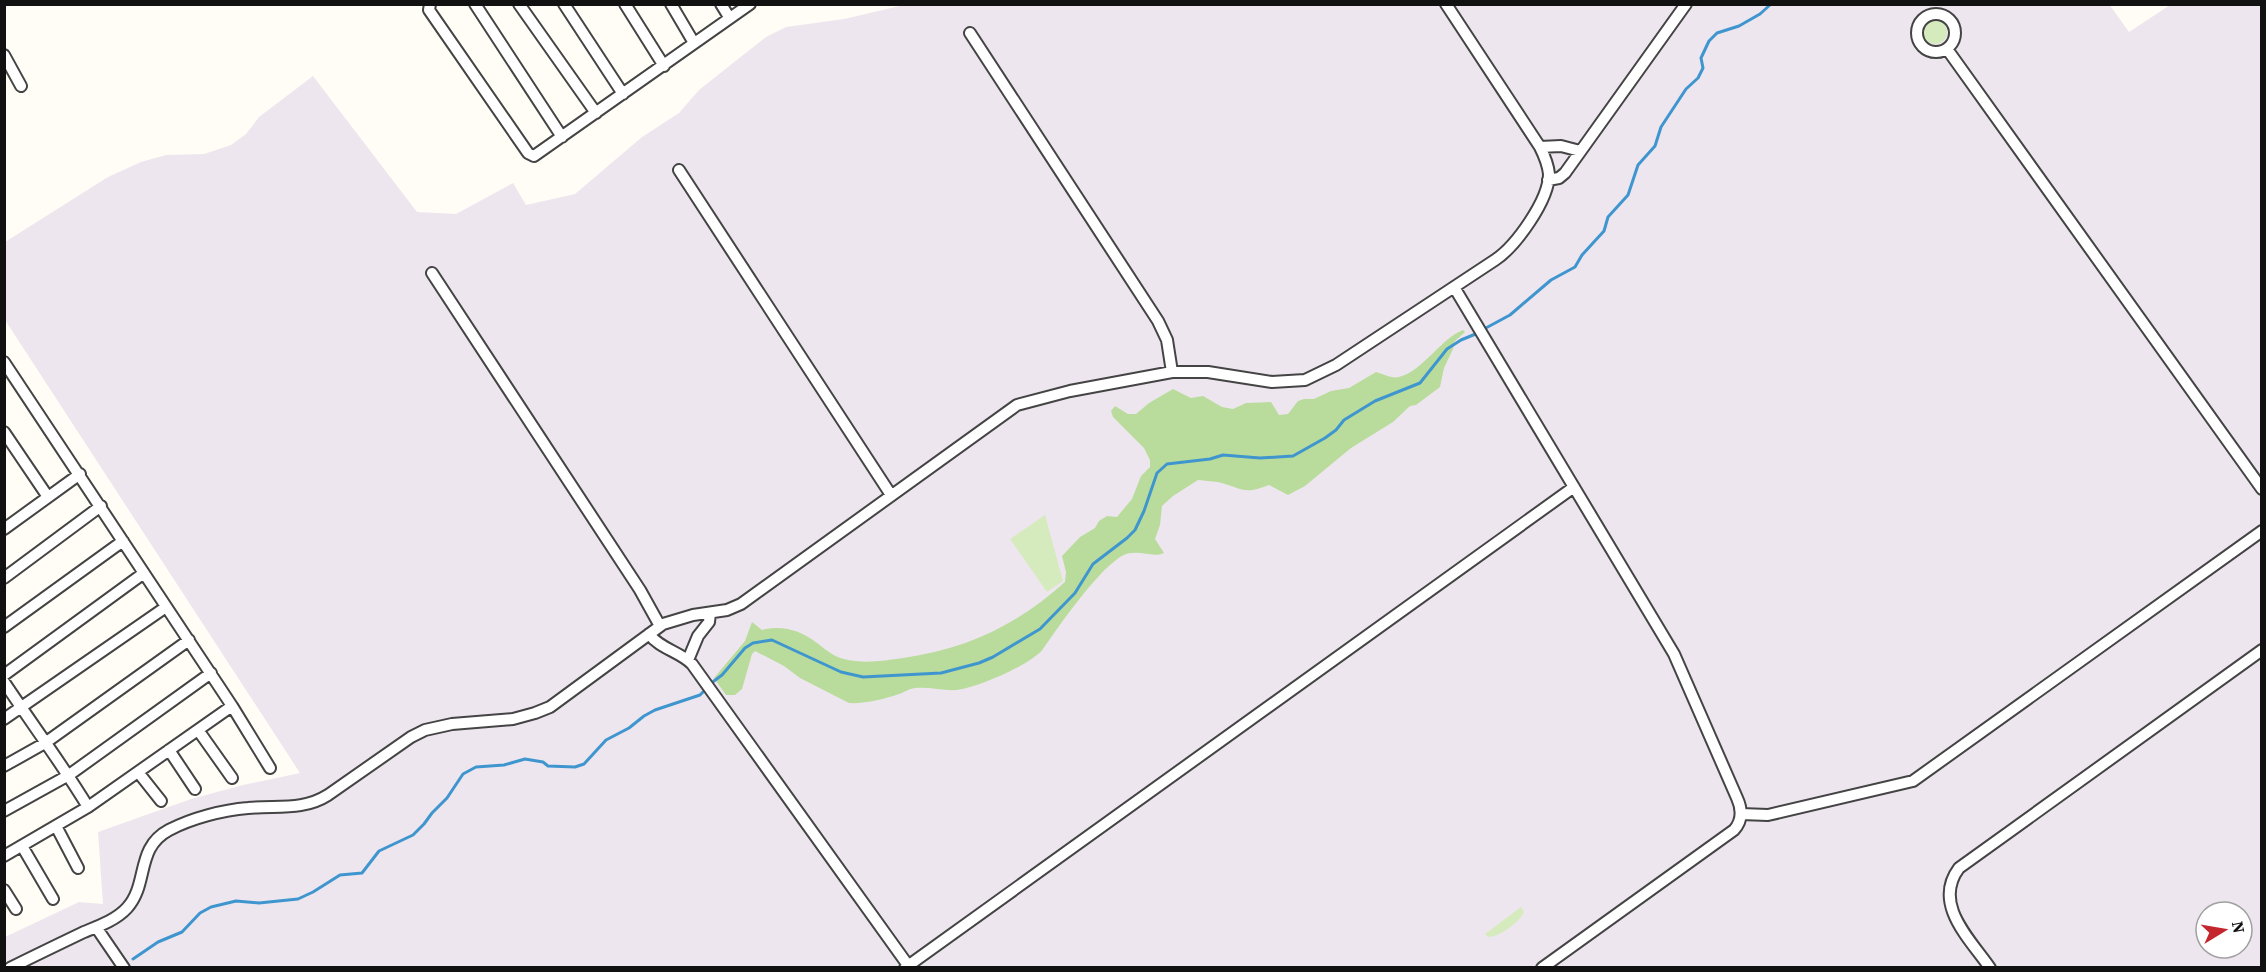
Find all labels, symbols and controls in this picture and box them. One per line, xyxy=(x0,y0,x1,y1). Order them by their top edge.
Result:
north arrow xyxy=(2194,900,2254,960)
text: N xyxy=(2227,919,2251,935)

